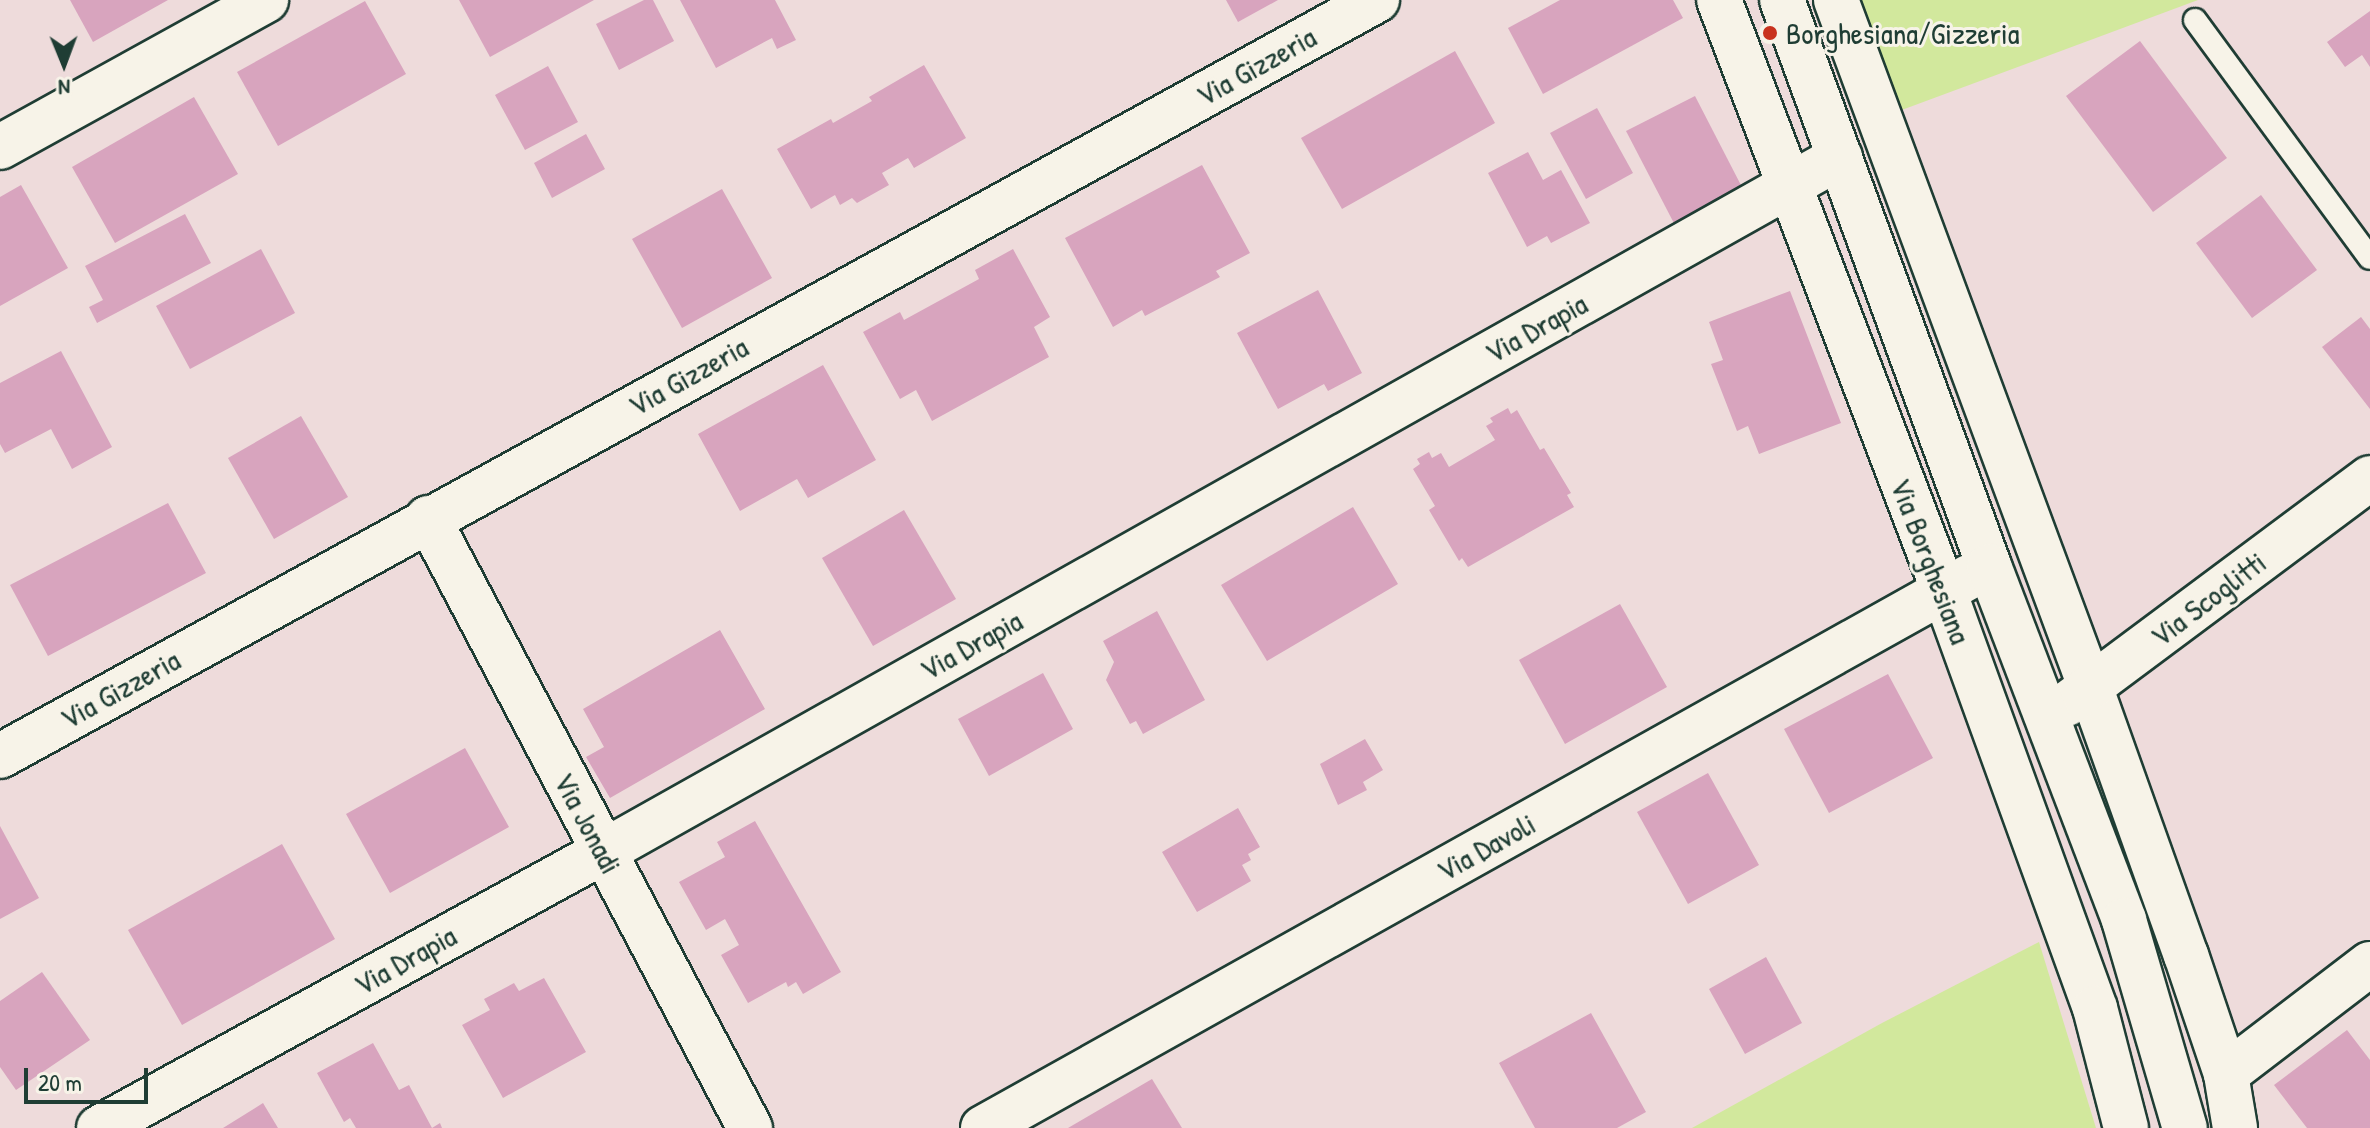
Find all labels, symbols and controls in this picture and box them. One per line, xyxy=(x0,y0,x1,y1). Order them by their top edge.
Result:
place label: Borghesiana/Gizzeria xyxy=(1786,15,2020,51)
street label: Via Gizzeria xyxy=(1190,18,1322,114)
north arrow xyxy=(24,24,104,104)
marker: Borghesiana/Gizzeria xyxy=(1761,24,1779,42)
text: N xyxy=(58,73,71,103)
street label: Via Drapia xyxy=(1479,285,1593,371)
street label: Via Gizzeria xyxy=(622,328,754,424)
street label: Via Borghesiana xyxy=(1883,473,1979,649)
street label: Via Scoglitti xyxy=(2143,544,2273,654)
street label: Via Drapia xyxy=(914,602,1028,688)
street label: Via Gizzeria xyxy=(54,641,186,737)
street label: Via Jonadi xyxy=(546,766,630,880)
street label: Via Davoli xyxy=(1430,805,1542,889)
street label: Via Drapia xyxy=(348,917,462,1003)
scale bar xyxy=(28,1052,152,1102)
text: 20 m xyxy=(38,1066,82,1098)

